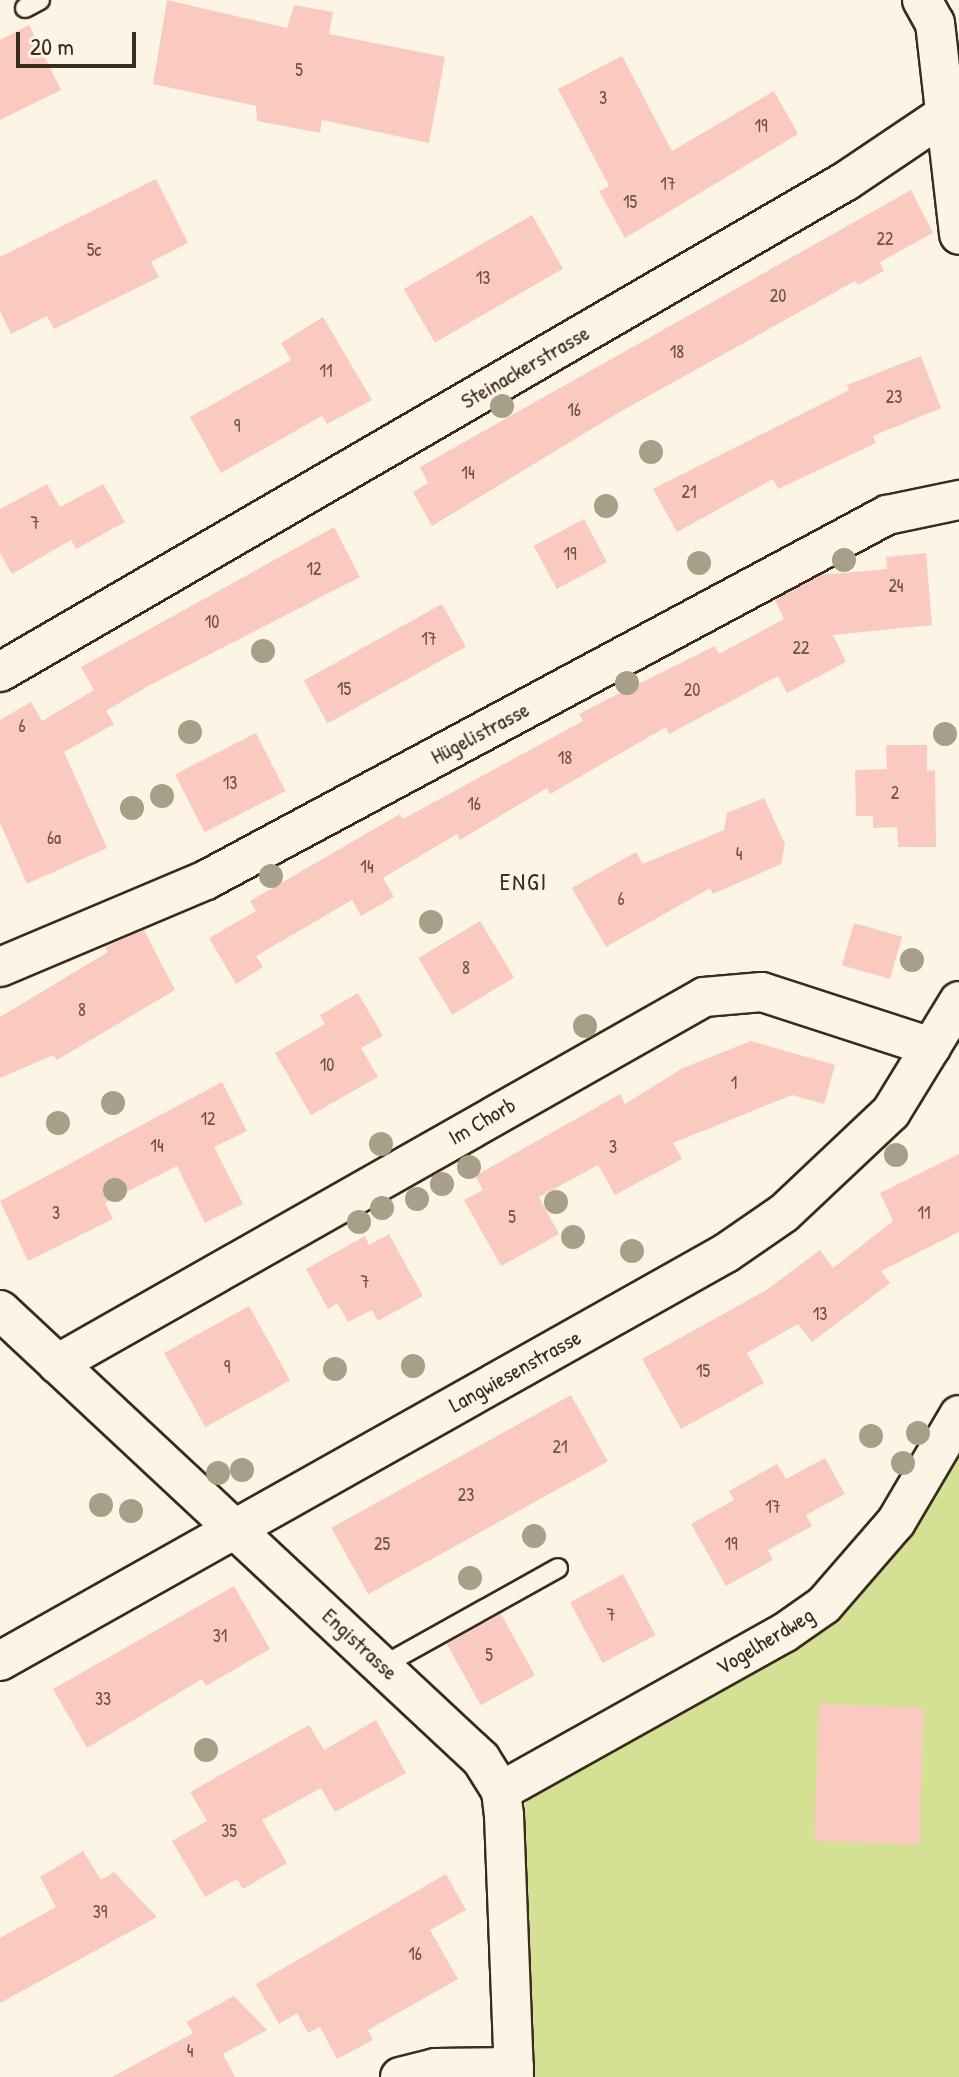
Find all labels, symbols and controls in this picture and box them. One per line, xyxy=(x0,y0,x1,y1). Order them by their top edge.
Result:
scale bar xyxy=(20,16,140,66)
text: 20 m xyxy=(30,30,74,62)
house number: 5 xyxy=(295,59,303,81)
house number: 3 xyxy=(599,87,607,109)
house number: 19 xyxy=(754,115,768,137)
house number: 17 xyxy=(660,173,676,195)
house number: 15 xyxy=(623,191,637,213)
house number: 22 xyxy=(877,228,893,250)
house number: 5c xyxy=(87,239,101,261)
house number: 13 xyxy=(476,267,490,289)
house number: 20 xyxy=(770,285,786,307)
street label: Steinackerstrasse xyxy=(456,320,594,414)
house number: 18 xyxy=(670,341,684,363)
house number: 11 xyxy=(319,360,333,382)
house number: 23 xyxy=(886,386,902,408)
house number: 16 xyxy=(567,399,581,421)
house number: 9 xyxy=(234,415,240,437)
house number: 14 xyxy=(461,462,475,484)
house number: 21 xyxy=(682,481,696,503)
house number: 7 xyxy=(31,512,39,534)
house number: 19 xyxy=(563,543,577,565)
house number: 12 xyxy=(307,558,321,580)
house number: 24 xyxy=(888,575,904,597)
house number: 10 xyxy=(205,611,219,633)
house number: 17 xyxy=(421,628,437,650)
house number: 22 xyxy=(793,637,809,659)
house number: 15 xyxy=(337,678,351,700)
house number: 20 xyxy=(684,679,700,701)
street label: Hügelistrasse xyxy=(426,696,534,770)
house number: 6 xyxy=(18,715,26,737)
house number: 18 xyxy=(558,747,572,769)
house number: 13 xyxy=(223,772,237,794)
house number: 2 xyxy=(891,782,899,804)
house number: 16 xyxy=(467,793,481,815)
house number: 6a xyxy=(47,827,61,849)
house number: 4 xyxy=(736,843,742,865)
house number: 14 xyxy=(360,856,374,878)
district label: ENGI xyxy=(500,868,548,896)
house number: 6 xyxy=(617,888,625,910)
house number: 8 xyxy=(462,957,470,979)
house number: 8 xyxy=(78,999,86,1021)
house number: 10 xyxy=(320,1054,334,1076)
house number: 1 xyxy=(731,1072,737,1094)
street label: Im Chorb xyxy=(444,1091,520,1151)
house number: 12 xyxy=(201,1108,215,1130)
house number: 14 xyxy=(150,1135,164,1157)
house number: 3 xyxy=(609,1136,617,1158)
house number: 3 xyxy=(52,1202,60,1224)
house number: 11 xyxy=(917,1202,931,1224)
house number: 5 xyxy=(508,1206,516,1228)
house number: 7 xyxy=(361,1271,369,1293)
house number: 13 xyxy=(813,1303,827,1325)
street label: Langwiesenstrasse xyxy=(445,1324,585,1418)
house number: 9 xyxy=(224,1356,230,1378)
house number: 15 xyxy=(696,1360,710,1382)
house number: 21 xyxy=(553,1436,567,1458)
house number: 23 xyxy=(458,1484,474,1506)
house number: 17 xyxy=(765,1496,781,1518)
house number: 25 xyxy=(374,1533,390,1555)
house number: 19 xyxy=(724,1533,738,1555)
street label: Vogelherdweg xyxy=(711,1602,819,1680)
street label: Engistrasse xyxy=(317,1603,403,1685)
house number: 7 xyxy=(607,1604,615,1626)
house number: 31 xyxy=(213,1625,227,1647)
house number: 5 xyxy=(485,1644,493,1666)
house number: 33 xyxy=(95,1688,111,1710)
house number: 35 xyxy=(221,1820,237,1842)
house number: 39 xyxy=(93,1901,107,1923)
house number: 16 xyxy=(408,1943,422,1965)
house number: 4 xyxy=(187,2040,193,2062)

